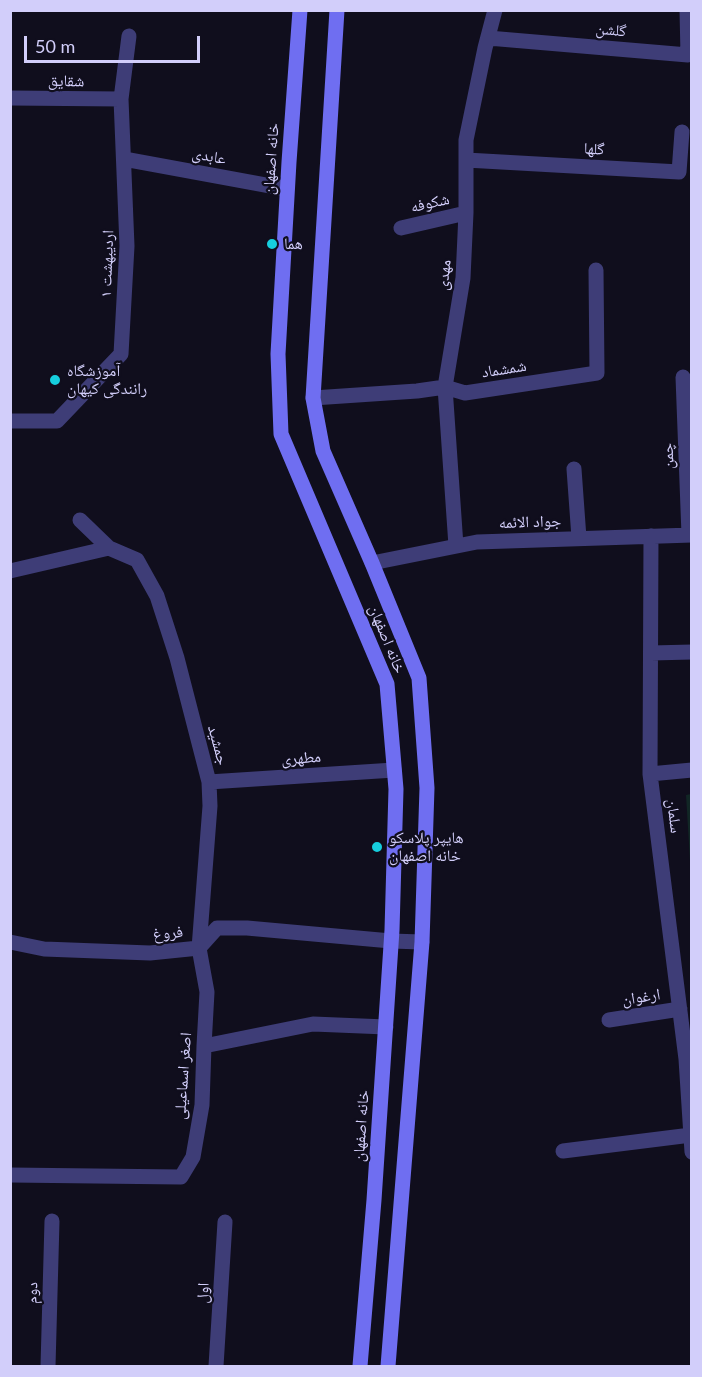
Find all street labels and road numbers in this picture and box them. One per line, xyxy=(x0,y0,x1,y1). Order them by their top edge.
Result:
street label: گلشن xyxy=(595,19,627,41)
street label: شقایق xyxy=(48,71,84,91)
street label: خانه اصفهان xyxy=(259,122,283,196)
street label: گلها xyxy=(583,139,605,159)
street label: عابدی xyxy=(191,144,227,168)
street label: شکوفه xyxy=(409,189,451,217)
street label: اردیبهشت ۱ xyxy=(96,230,118,298)
street label: مهدی xyxy=(433,259,455,291)
street label: شمشماد xyxy=(480,356,528,382)
street label: چمن xyxy=(658,443,678,469)
street label: جواد الائمه xyxy=(498,511,562,533)
street label: خانه اصفهان xyxy=(365,602,409,676)
street label: جمشید xyxy=(203,723,233,767)
street label: مطهری xyxy=(280,747,322,769)
street label: سلمان xyxy=(662,798,686,834)
street label: فروغ xyxy=(152,922,184,944)
street label: ارغوان xyxy=(620,984,662,1010)
street label: اصغر اسماعیلی xyxy=(170,1032,196,1120)
street label: خانه اصفهان xyxy=(349,1089,373,1163)
street label: دوم xyxy=(22,1282,42,1304)
street label: اول xyxy=(193,1282,213,1304)

